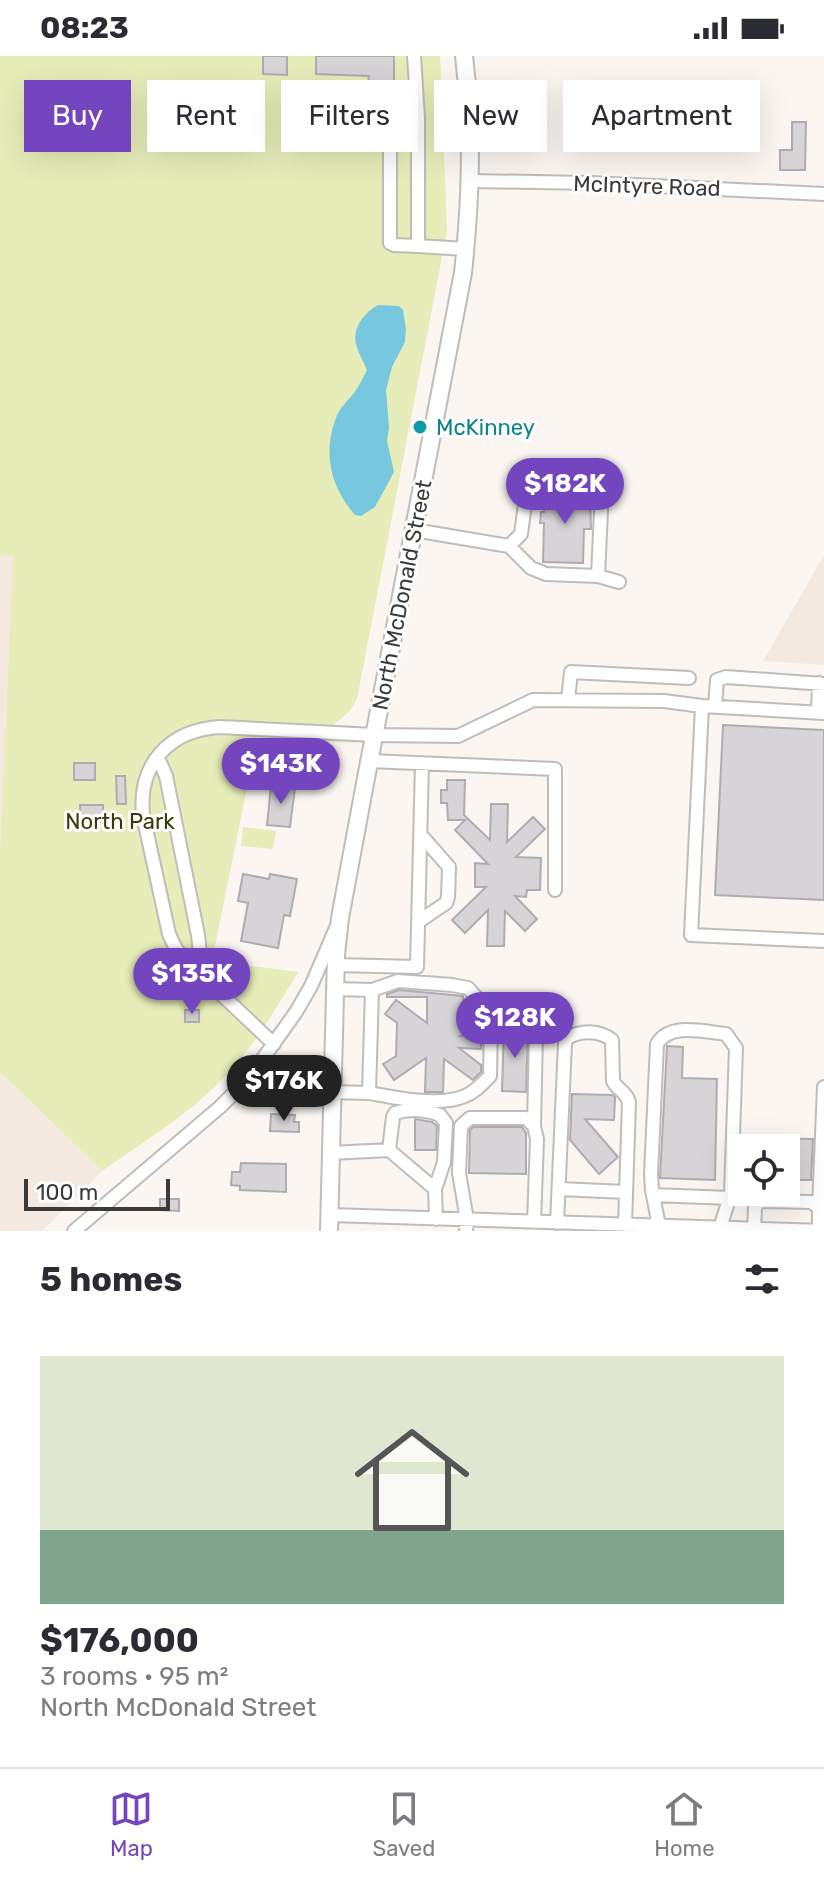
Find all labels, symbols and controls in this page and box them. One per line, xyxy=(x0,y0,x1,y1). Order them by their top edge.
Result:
text: 08:23 xyxy=(40,10,129,46)
chip: Buy xyxy=(24,80,131,152)
chip: Rent xyxy=(147,80,265,152)
chip: Filters xyxy=(281,80,418,152)
chip: New xyxy=(434,80,547,152)
chip: Apartment xyxy=(563,80,760,152)
street label: McIntyre Road xyxy=(573,170,721,202)
place label: McKinney xyxy=(436,414,535,441)
marker: McKinney xyxy=(411,418,429,436)
pin: $182K xyxy=(509,458,621,526)
text: $182K xyxy=(524,468,606,499)
street label: North McDonald Street xyxy=(366,477,438,712)
pin: $143K xyxy=(225,738,337,806)
text: $143K xyxy=(240,748,322,779)
park label: North Park xyxy=(65,808,175,835)
pin: $135K xyxy=(136,948,248,1016)
text: $135K xyxy=(151,958,233,989)
pin: $128K xyxy=(459,992,571,1060)
text: $128K xyxy=(474,1002,556,1033)
pin: $176K xyxy=(228,1055,340,1123)
text: $176K xyxy=(245,1065,323,1096)
map controls xyxy=(728,1134,800,1206)
button: locate xyxy=(728,1134,800,1206)
scale bar xyxy=(24,1175,170,1211)
text: 100 m xyxy=(36,1179,98,1206)
icon: filters xyxy=(740,1257,784,1301)
text: 5 homes xyxy=(40,1259,182,1300)
icon: home xyxy=(340,1408,484,1552)
text: $176,000 xyxy=(40,1620,199,1661)
text: 3 rooms · 95 m² xyxy=(40,1661,228,1692)
text: North McDonald Street xyxy=(40,1692,317,1723)
tab: Map xyxy=(109,1787,153,1862)
tab: Saved xyxy=(372,1787,435,1862)
tab: Home xyxy=(654,1787,714,1862)

